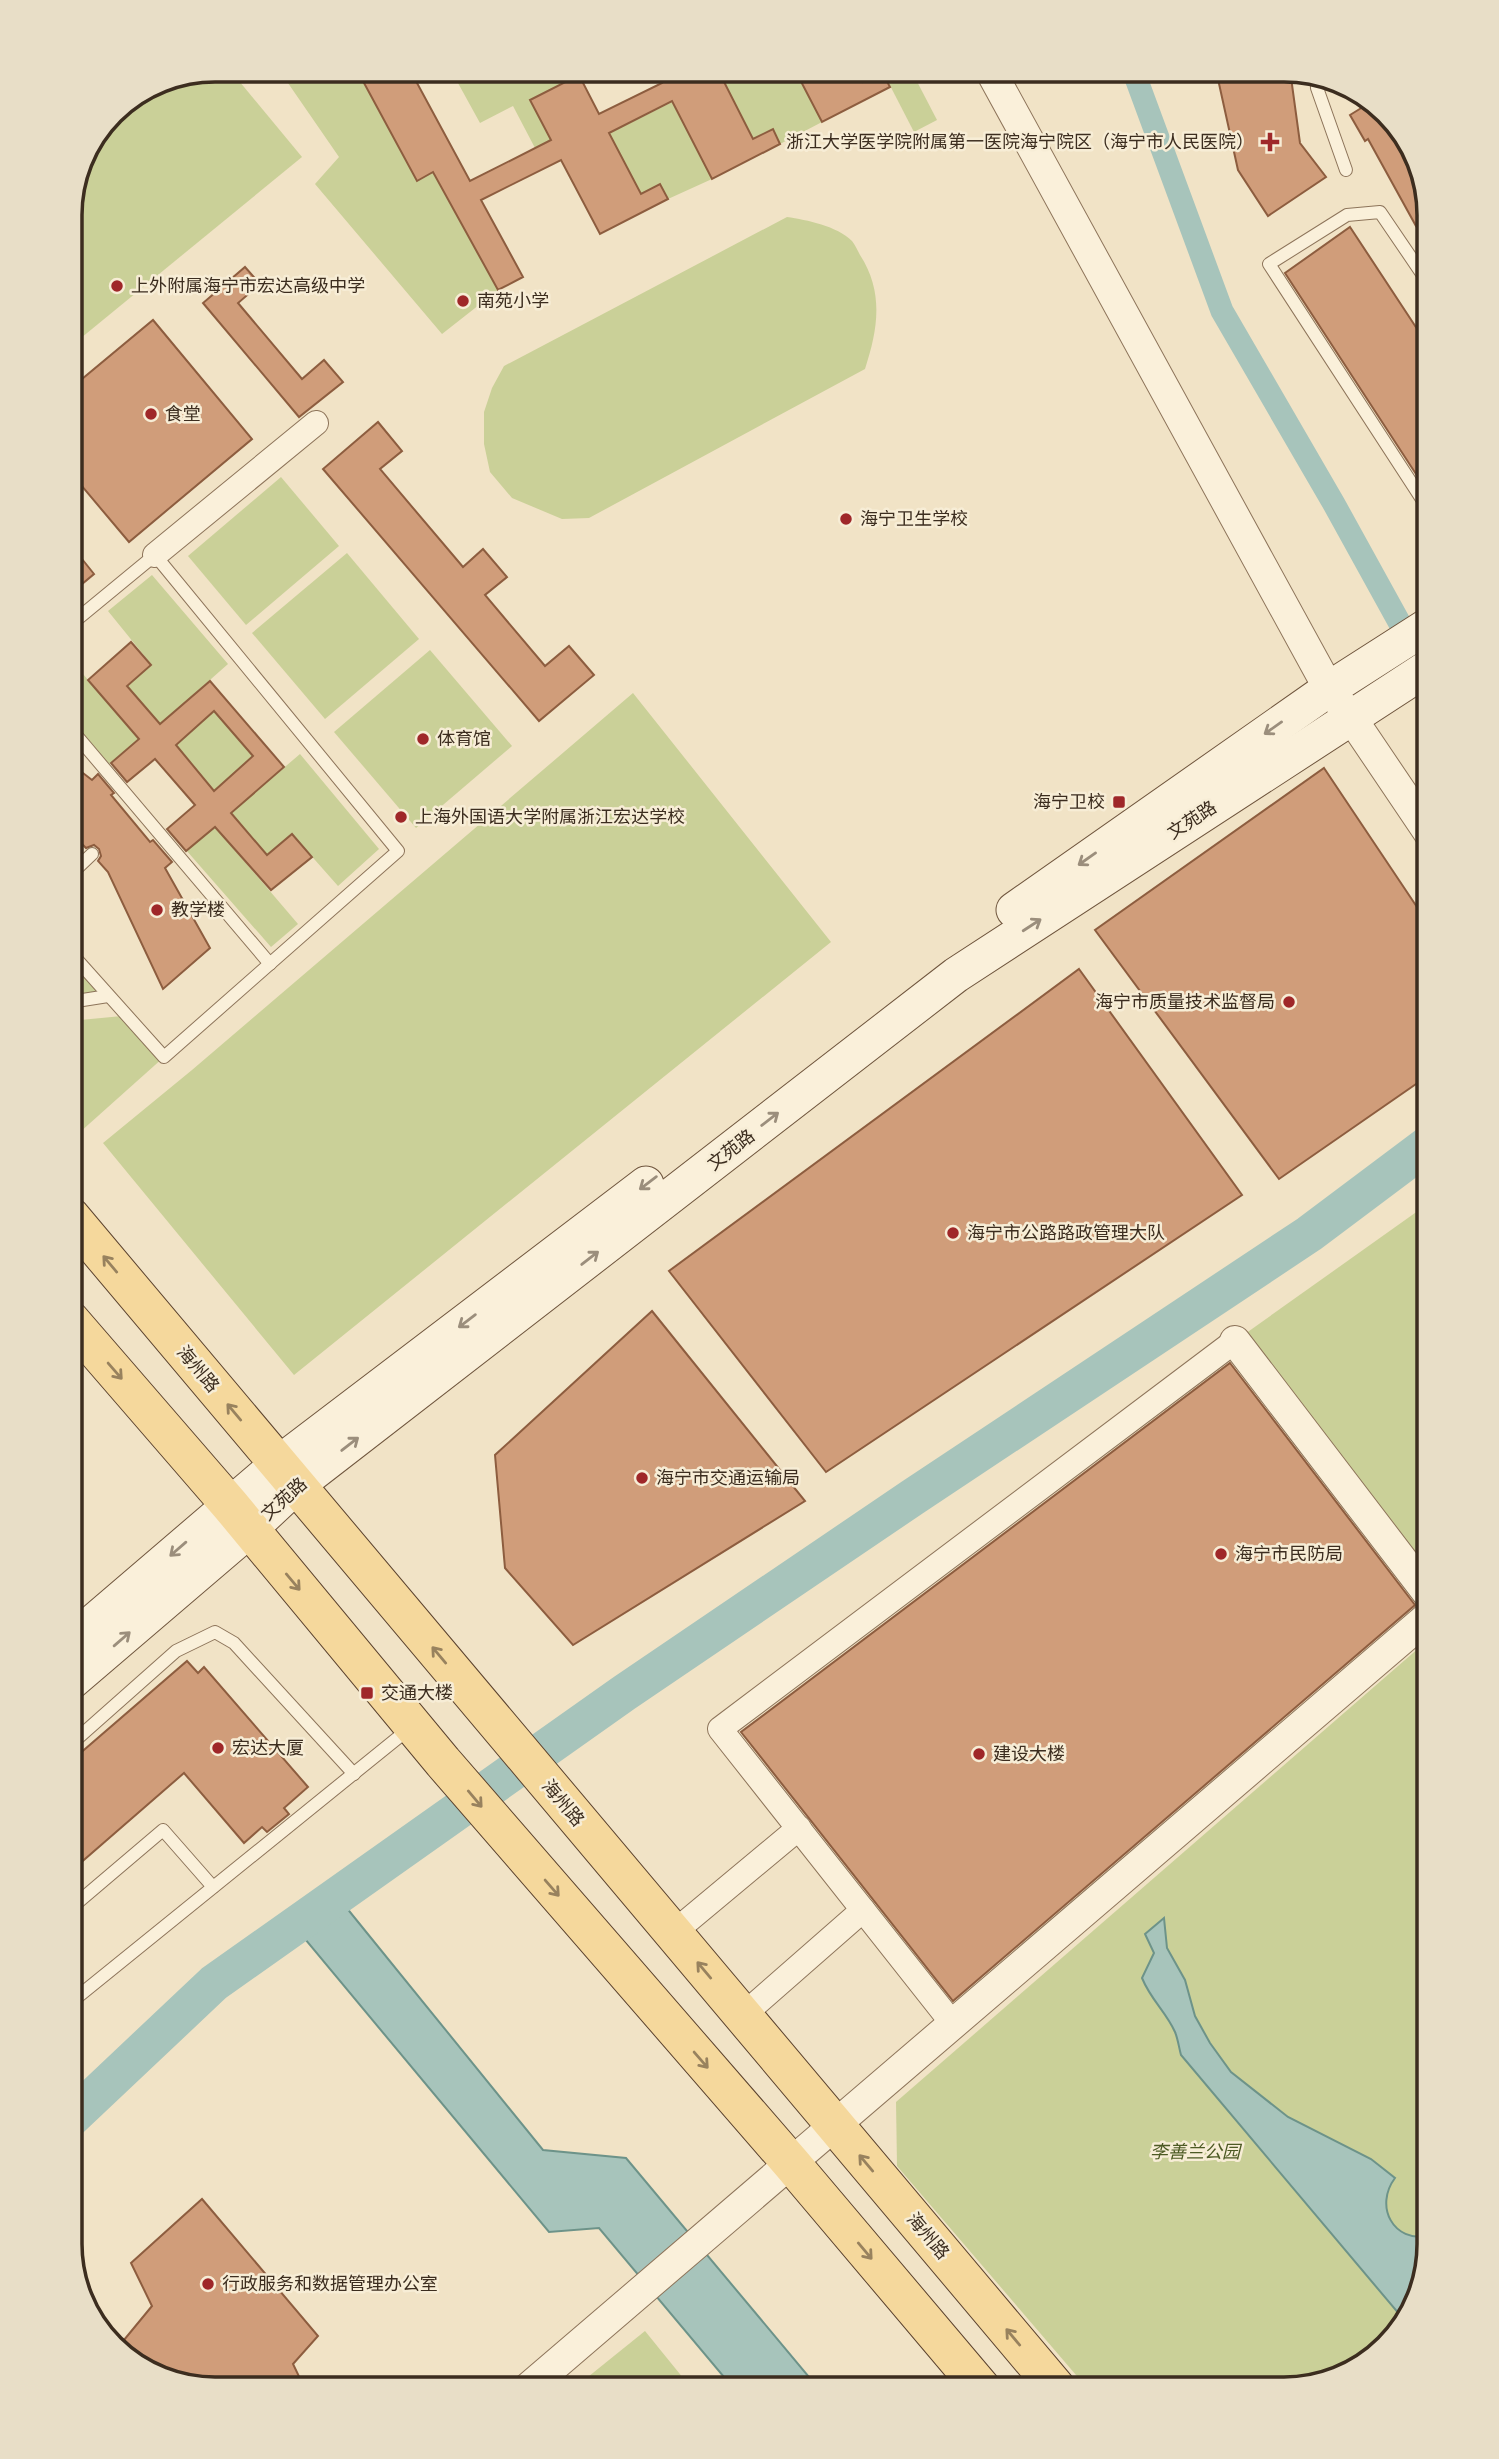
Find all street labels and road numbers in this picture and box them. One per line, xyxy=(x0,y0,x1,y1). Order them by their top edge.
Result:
street label: 文苑路 xyxy=(1161,793,1221,845)
street label: 文苑路 xyxy=(700,1122,760,1176)
street label: 海州路 xyxy=(171,1339,227,1397)
street label: 文苑路 xyxy=(254,1470,312,1526)
street label: 海州路 xyxy=(536,1773,592,1831)
street label: 海州路 xyxy=(901,2206,957,2264)

